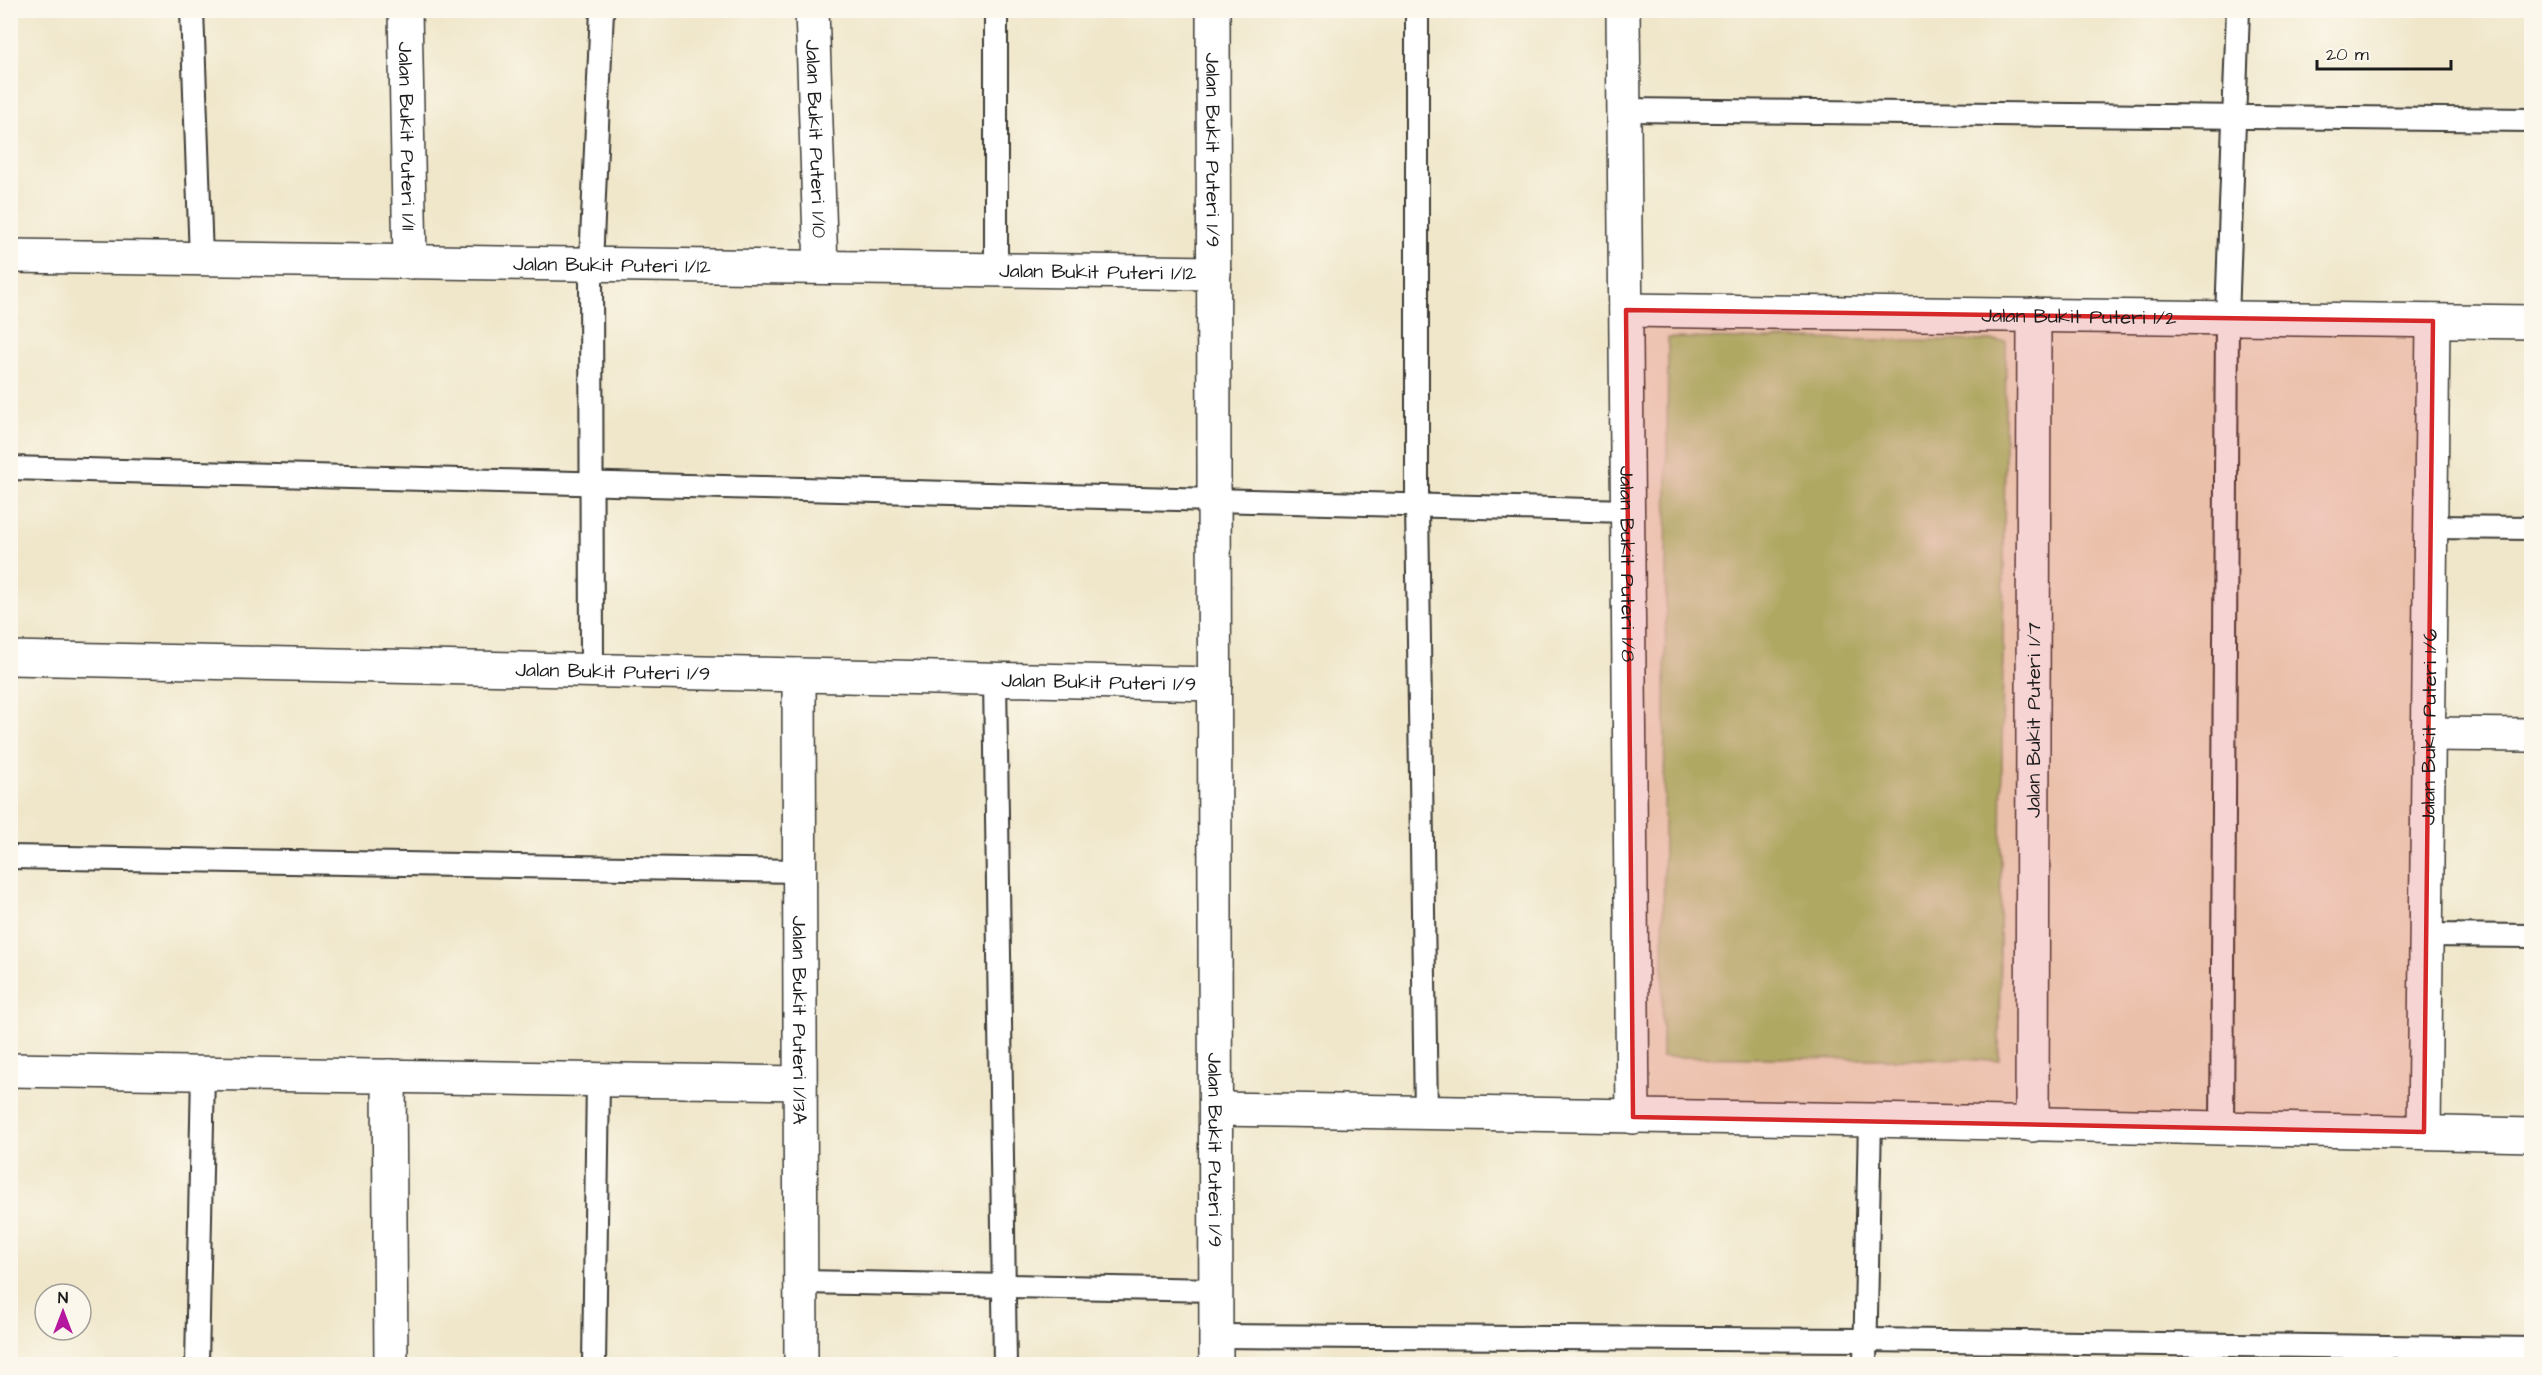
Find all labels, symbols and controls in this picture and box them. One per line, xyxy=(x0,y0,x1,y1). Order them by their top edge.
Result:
scale bar xyxy=(2317,33,2450,71)
street label: Jalan Bukit Puteri 1/10 xyxy=(798,39,833,239)
street label: Jalan Bukit Puteri 1/11 xyxy=(391,41,422,231)
text: 20 m xyxy=(2326,42,2369,67)
street label: Jalan Bukit Puteri 1/9 xyxy=(1198,52,1227,248)
street label: Jalan Bukit Puteri 1/12 xyxy=(513,250,711,281)
street label: Jalan Bukit Puteri 1/12 xyxy=(999,257,1197,288)
street label: Jalan Bukit Puteri 1/2 xyxy=(1981,302,2177,332)
street label: Jalan Bukit Puteri 1/8 xyxy=(1612,466,1642,662)
street label: Jalan Bukit Puteri 1/7 xyxy=(2020,622,2048,818)
street label: Jalan Bukit Puteri 1/6 xyxy=(2414,628,2445,825)
street label: Jalan Bukit Puteri 1/9 xyxy=(515,656,711,688)
street label: Jalan Bukit Puteri 1/9 xyxy=(1001,666,1196,699)
street label: Jalan Bukit Puteri 1/13A xyxy=(785,915,813,1125)
street label: Jalan Bukit Puteri 1/9 xyxy=(1200,1052,1229,1248)
north arrow xyxy=(33,1282,93,1342)
text: N xyxy=(58,1287,68,1309)

